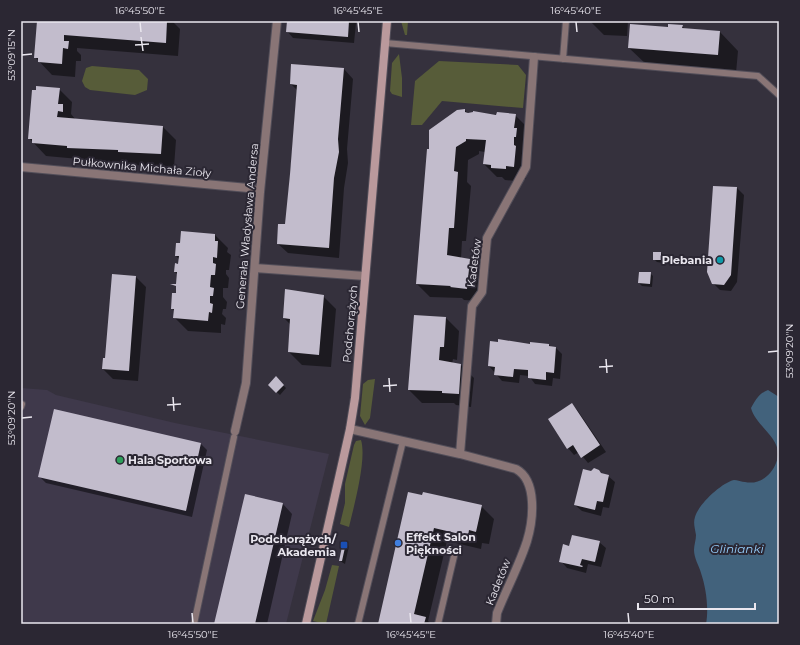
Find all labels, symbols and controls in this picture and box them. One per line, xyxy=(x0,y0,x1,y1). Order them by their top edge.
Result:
text: 16°45'50"E xyxy=(115,4,166,17)
text: 16°45'45"E xyxy=(333,4,383,17)
text: 16°45'40"E xyxy=(551,4,602,17)
text: 53°09'15"N xyxy=(5,29,18,81)
street label: Generała Władysława Andersa xyxy=(233,142,261,310)
street label: Pułkownika Michała Zioły xyxy=(72,154,212,180)
street label: Kadetów xyxy=(464,237,484,288)
place label: Plebania xyxy=(662,253,712,267)
marker: Plebania xyxy=(715,255,725,265)
street label: Podchorążych xyxy=(340,285,360,363)
text: 53°09'20"N xyxy=(783,324,796,378)
text: 53°09'20"N xyxy=(5,391,18,445)
place label: Hala Sportowa xyxy=(128,453,212,467)
marker: Hala Sportowa xyxy=(115,455,125,465)
place label: Effekt Salon Piękności xyxy=(406,530,476,557)
place label: Podchorążych/ Akademia xyxy=(250,532,337,559)
marker: Effekt Salon Piękności xyxy=(393,538,403,548)
marker: Podchorążych/ Akademia xyxy=(339,540,349,550)
water label: Glinianki xyxy=(710,541,765,556)
street label: Kadetów xyxy=(482,556,514,607)
scale bar xyxy=(638,585,755,611)
text: 50 m xyxy=(644,591,675,606)
text: 16°45'50"E xyxy=(168,628,219,641)
text: 16°45'45"E xyxy=(386,628,436,641)
text: 16°45'40"E xyxy=(604,628,655,641)

